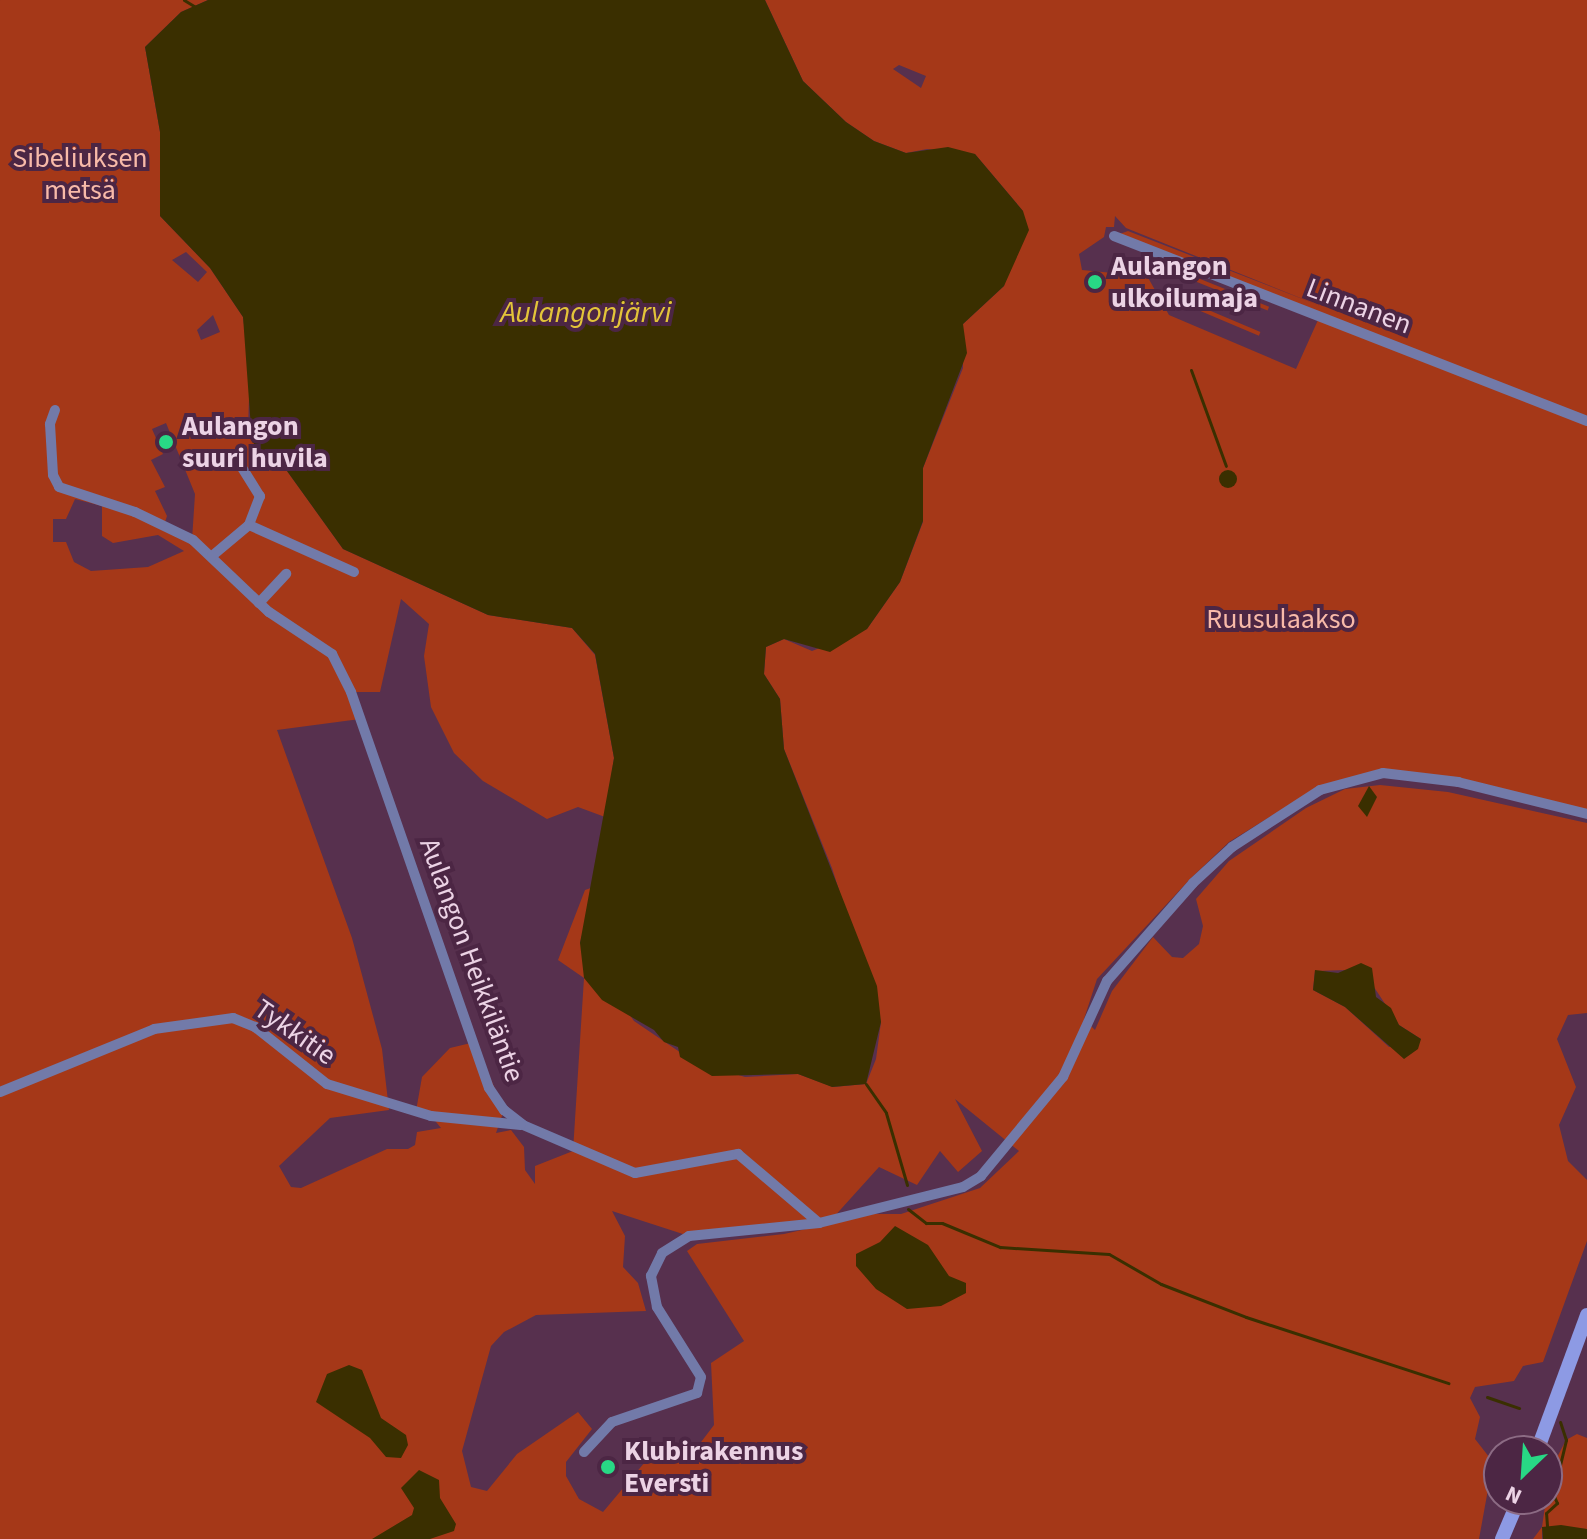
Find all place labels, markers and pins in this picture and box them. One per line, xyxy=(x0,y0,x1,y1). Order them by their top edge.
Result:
place label: Aulangon ulkoilumaja xyxy=(1111,249,1258,315)
marker: Aulangon ulkoilumaja xyxy=(1086,273,1104,291)
place label: Aulangon suuri huvila xyxy=(182,409,328,475)
marker: Aulangon suuri huvila xyxy=(157,433,175,451)
place label: Klubirakennus Eversti xyxy=(624,1434,803,1500)
marker: Klubirakennus Eversti xyxy=(599,1458,617,1476)

